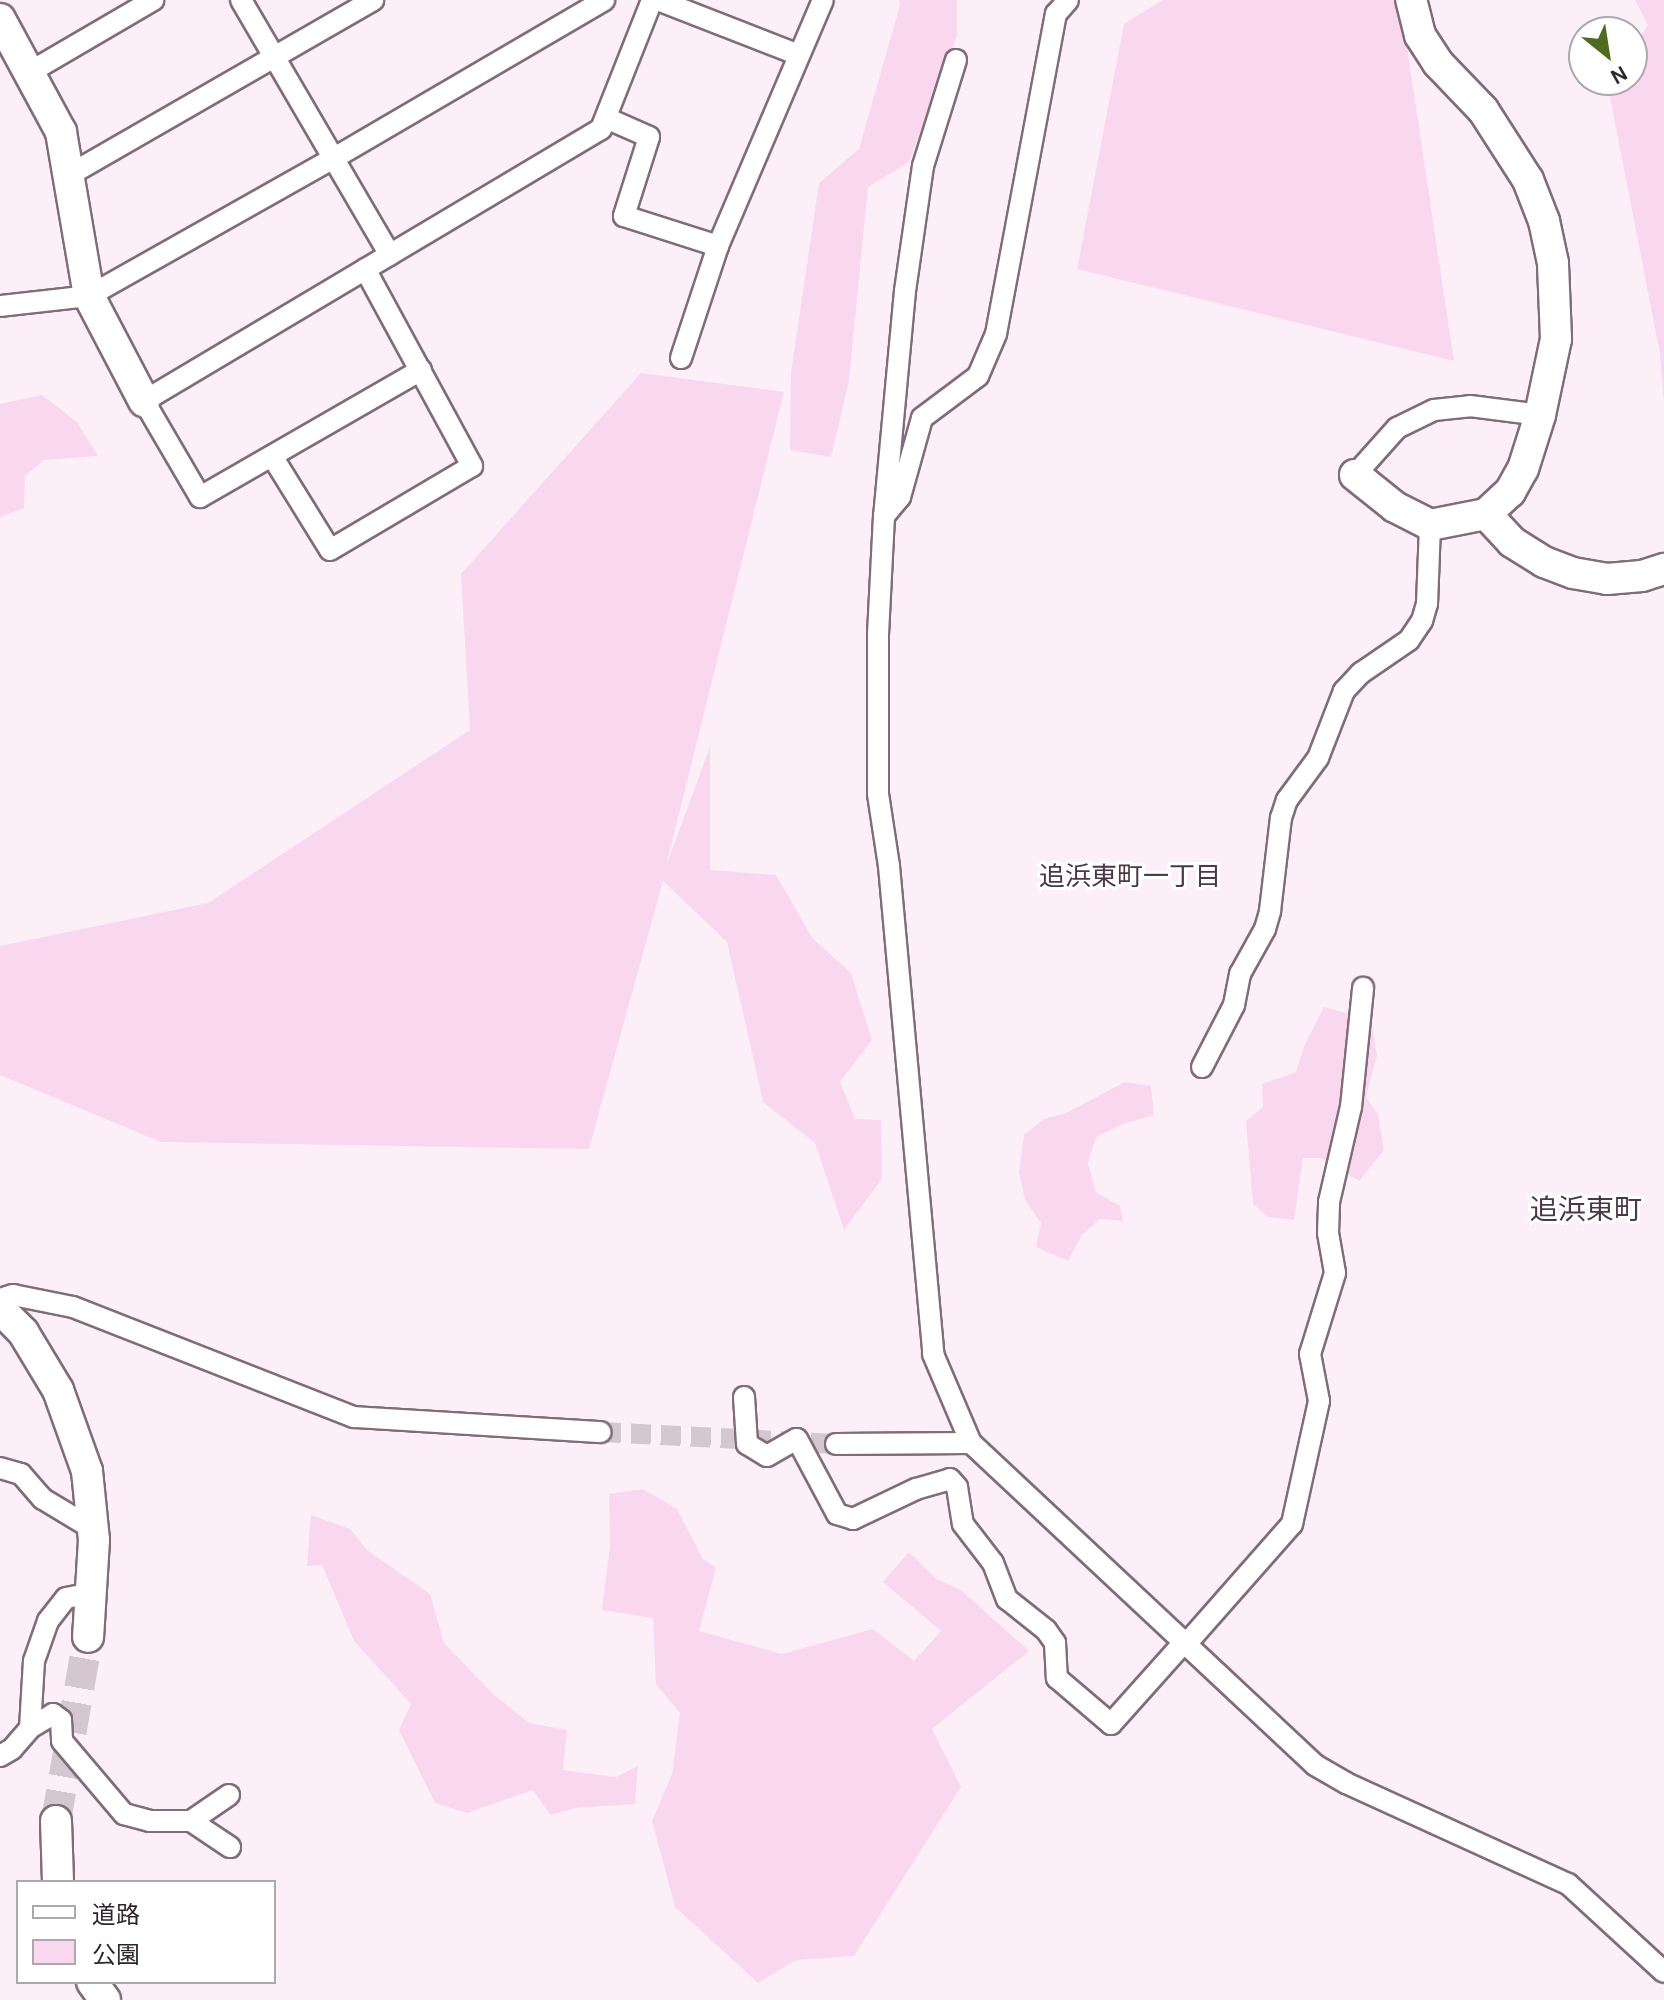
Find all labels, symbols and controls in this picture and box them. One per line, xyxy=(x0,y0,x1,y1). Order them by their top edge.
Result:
north arrow xyxy=(1568,16,1648,96)
text: N xyxy=(1606,60,1632,90)
district label: 追浜東町一丁目 xyxy=(1039,861,1221,893)
district label: 追浜東町 xyxy=(1530,1193,1642,1227)
legend xyxy=(16,1880,276,1984)
text: 道路 xyxy=(92,1901,140,1929)
text: 公園 xyxy=(92,1941,140,1969)

